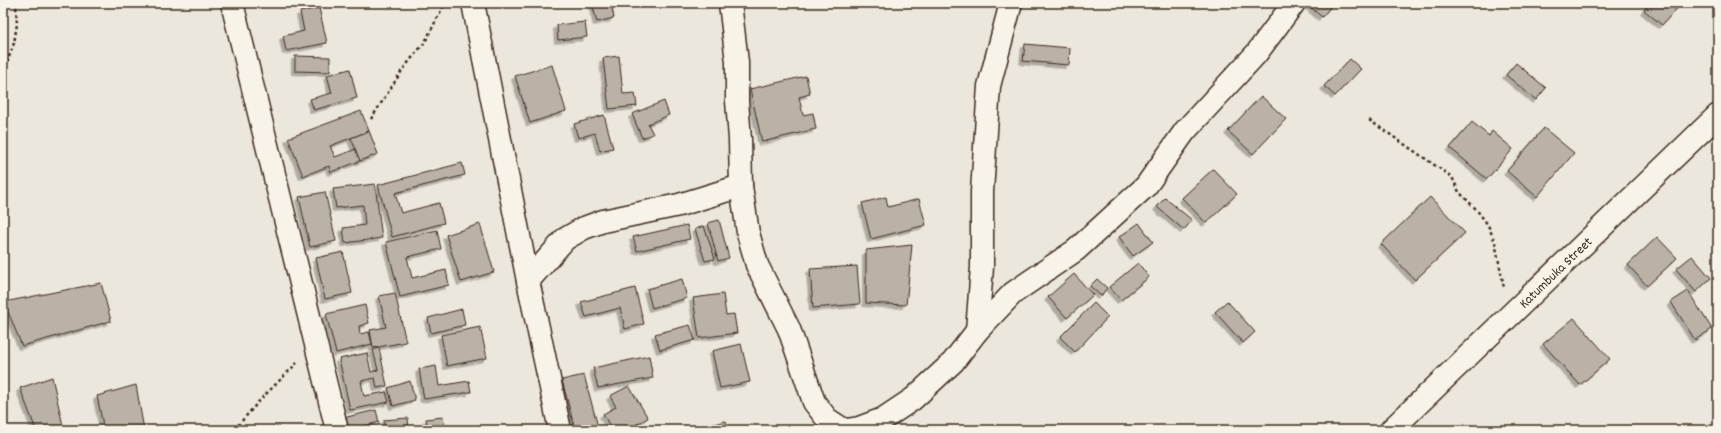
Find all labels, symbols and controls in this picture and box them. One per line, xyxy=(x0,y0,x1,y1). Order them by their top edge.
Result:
street label: Katumbuka Street xyxy=(1515,233,1598,314)

